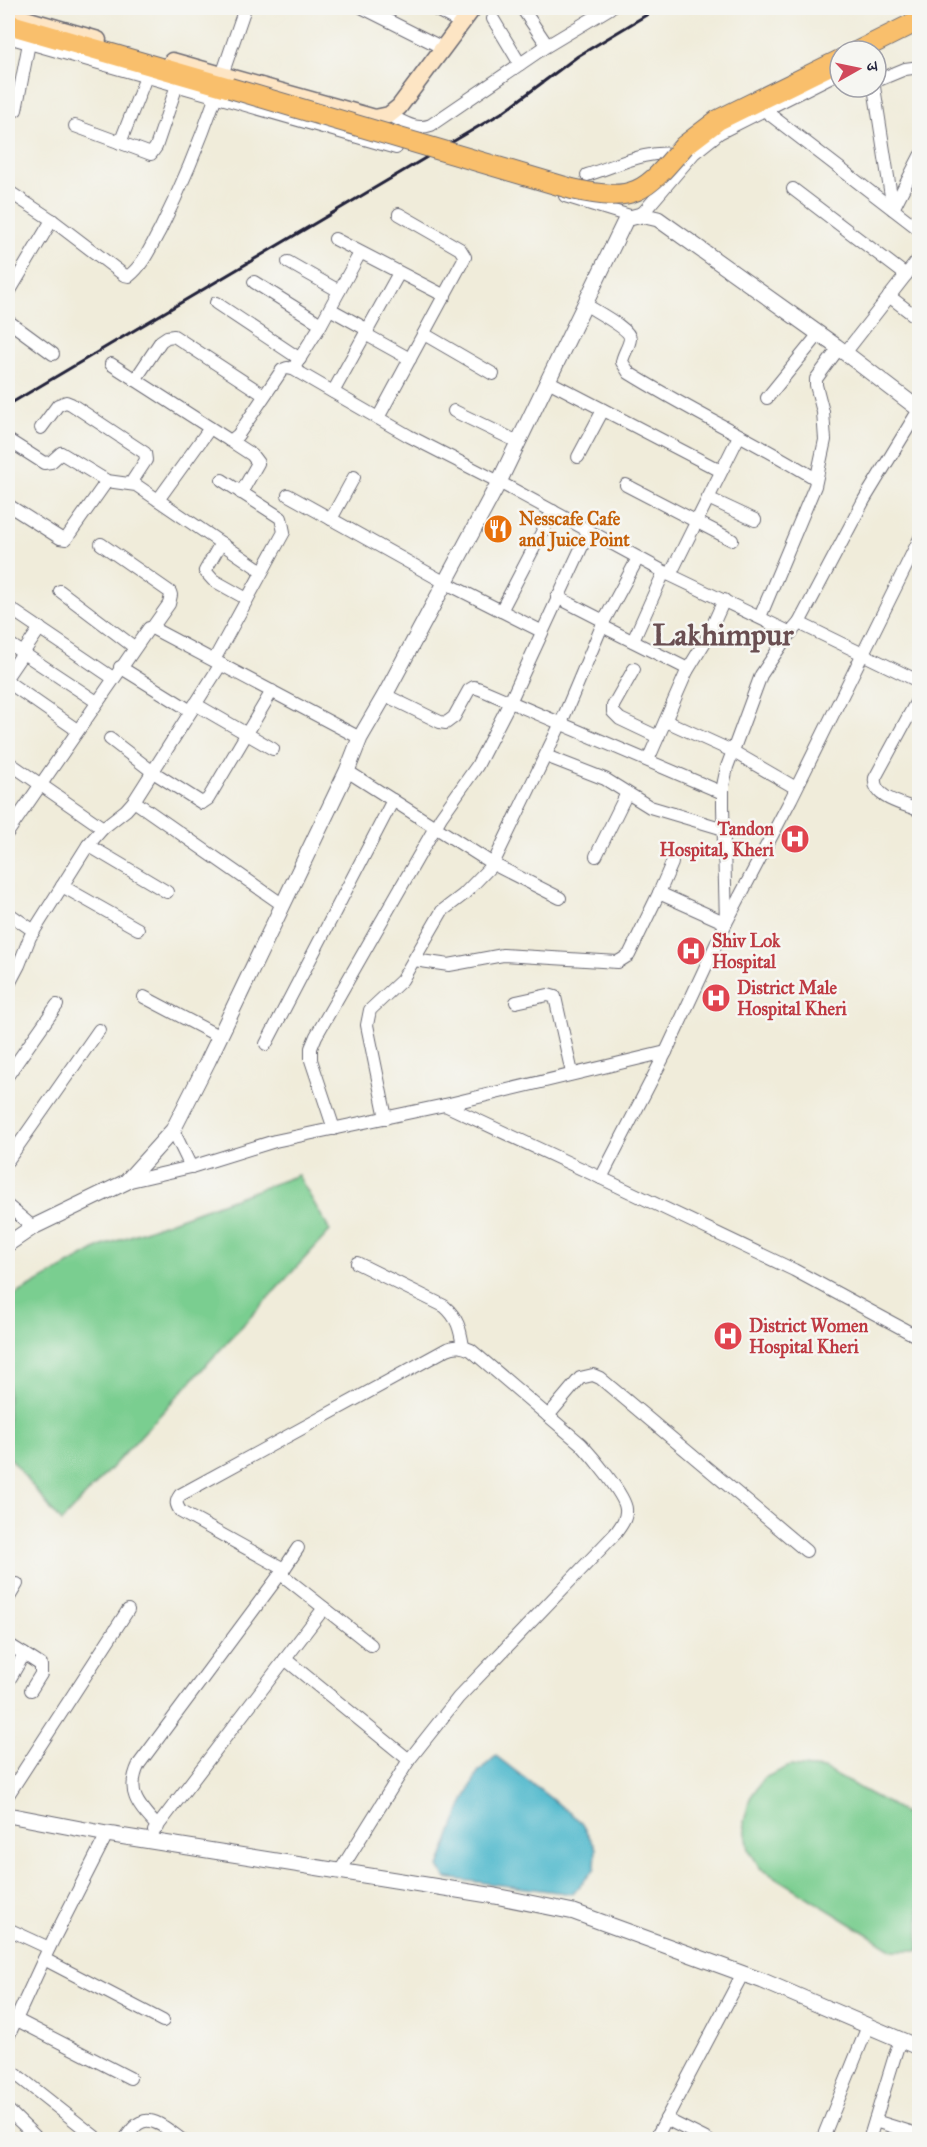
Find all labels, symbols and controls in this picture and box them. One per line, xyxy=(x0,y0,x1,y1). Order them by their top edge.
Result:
north arrow xyxy=(828,39,888,99)
text: उ xyxy=(862,60,883,74)
place label: Nesscafe Cafe and Juice Point xyxy=(519,508,630,552)
restaurant icon: Nesscafe Cafe and Juice Point xyxy=(482,513,514,545)
district label: Lakhimpur xyxy=(652,617,794,653)
place label: Tandon Hospital, Kheri xyxy=(660,818,775,862)
hospital icon: Tandon Hospital, Kheri xyxy=(779,823,811,855)
place label: Shiv Lok Hospital xyxy=(712,930,781,974)
hospital icon: Shiv Lok Hospital xyxy=(675,935,707,967)
place label: District Male Hospital Kheri xyxy=(737,977,848,1021)
hospital icon: District Male Hospital Kheri xyxy=(700,982,732,1014)
place label: District Women Hospital Kheri xyxy=(749,1315,869,1359)
hospital icon: District Women Hospital Kheri xyxy=(712,1320,744,1352)

